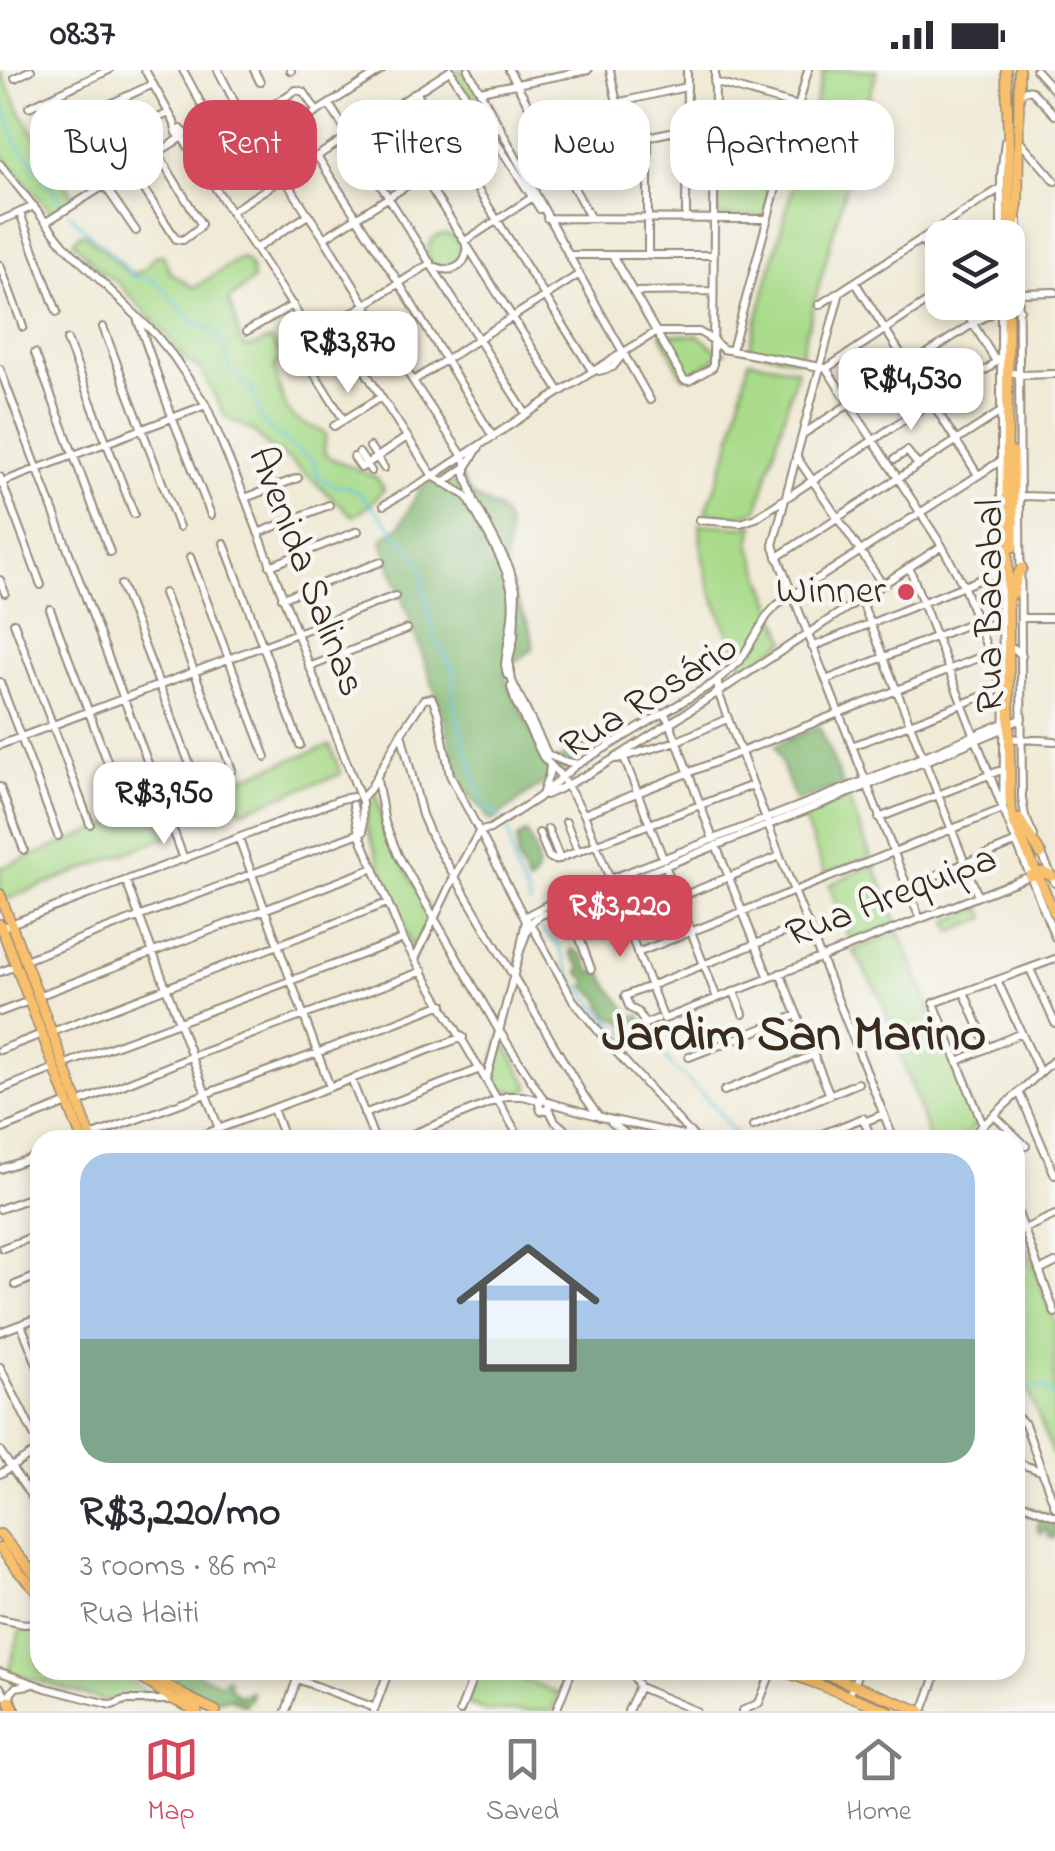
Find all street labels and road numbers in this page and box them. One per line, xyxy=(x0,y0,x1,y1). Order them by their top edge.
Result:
street label: Avenida Salinas xyxy=(230,439,380,705)
street label: Rua Bacabal xyxy=(962,499,1021,713)
street label: Rua Rosário xyxy=(549,620,751,776)
street label: Rua Arequipa xyxy=(778,831,1006,965)

